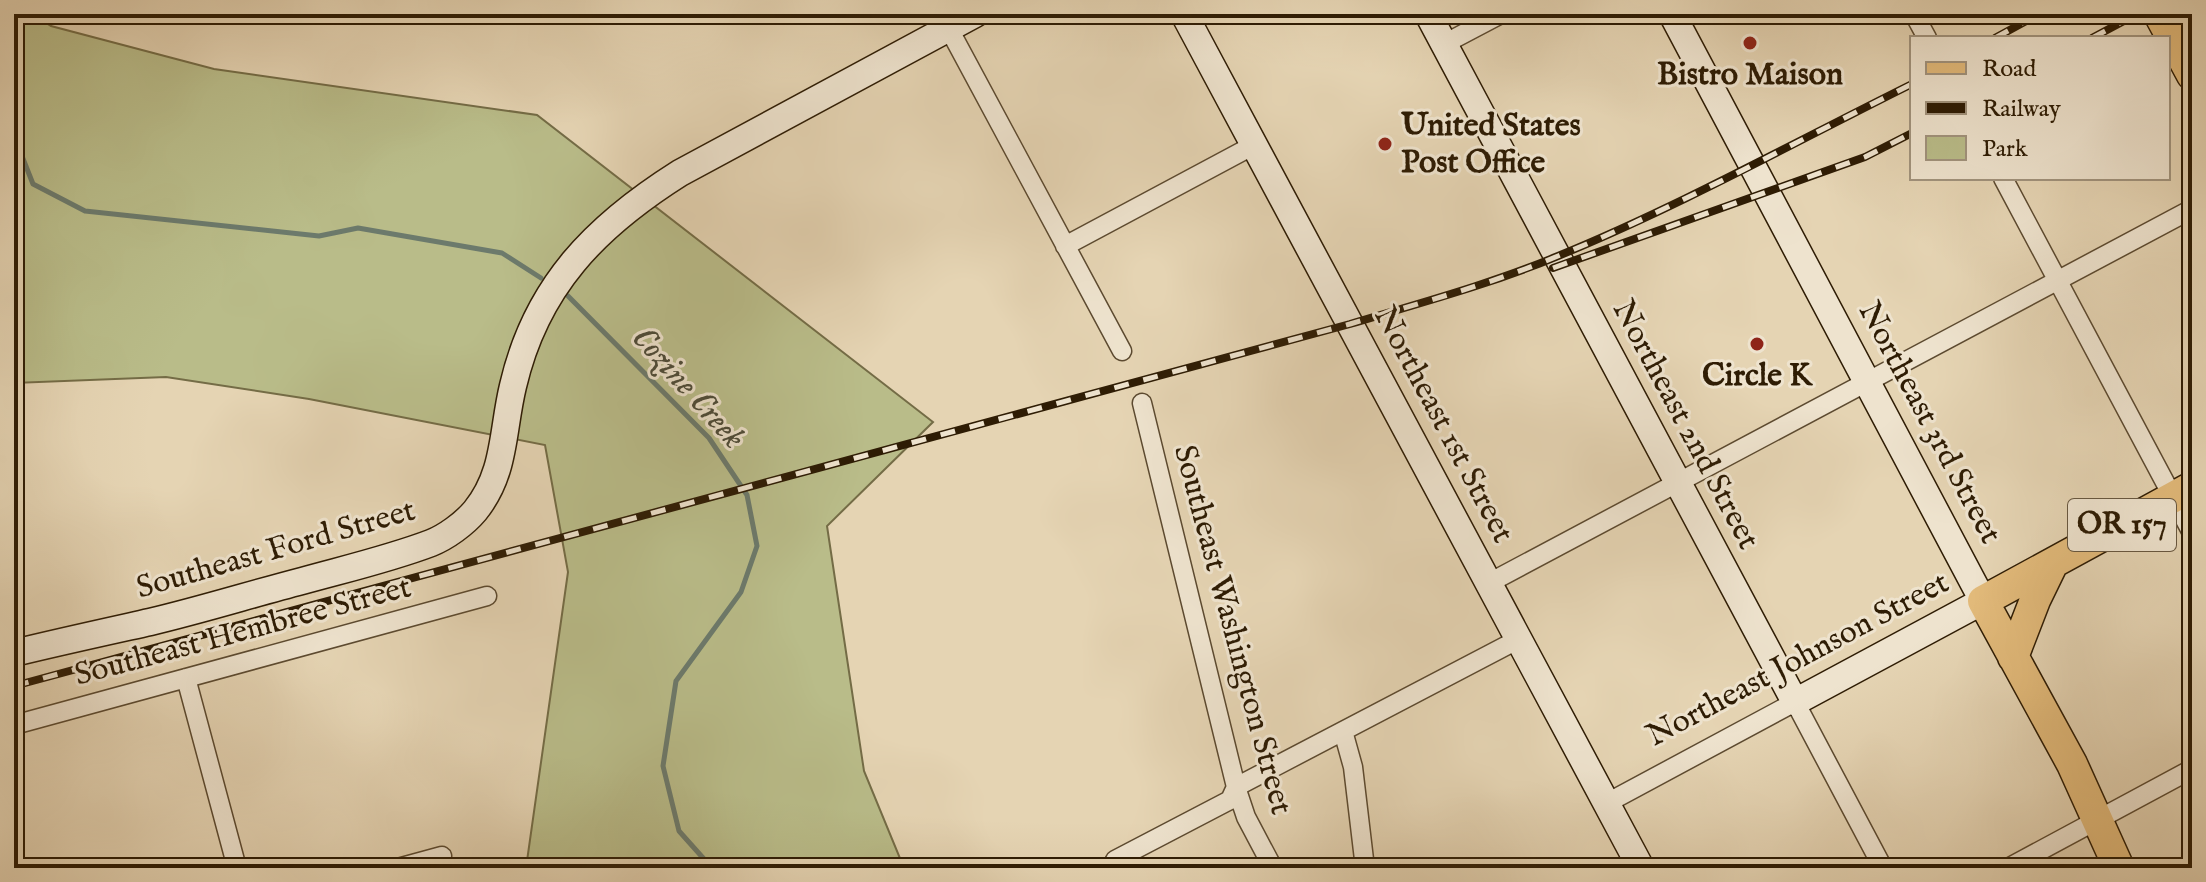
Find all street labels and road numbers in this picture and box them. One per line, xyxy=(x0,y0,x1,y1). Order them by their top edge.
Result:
street label: Northeast 2nd Street xyxy=(1602,293,1768,557)
street label: Northeast 3rd Street xyxy=(1848,295,2010,551)
street label: Northeast 1st Street xyxy=(1363,300,1523,550)
street label: Southeast Washington Street xyxy=(1163,441,1301,819)
street label: Southeast Ford Street xyxy=(132,491,420,609)
road number: OR 157 xyxy=(2068,499,2176,551)
street label: Northeast Johnson Street xyxy=(1640,563,1956,757)
street label: Southeast Hembree Street xyxy=(70,567,416,697)

